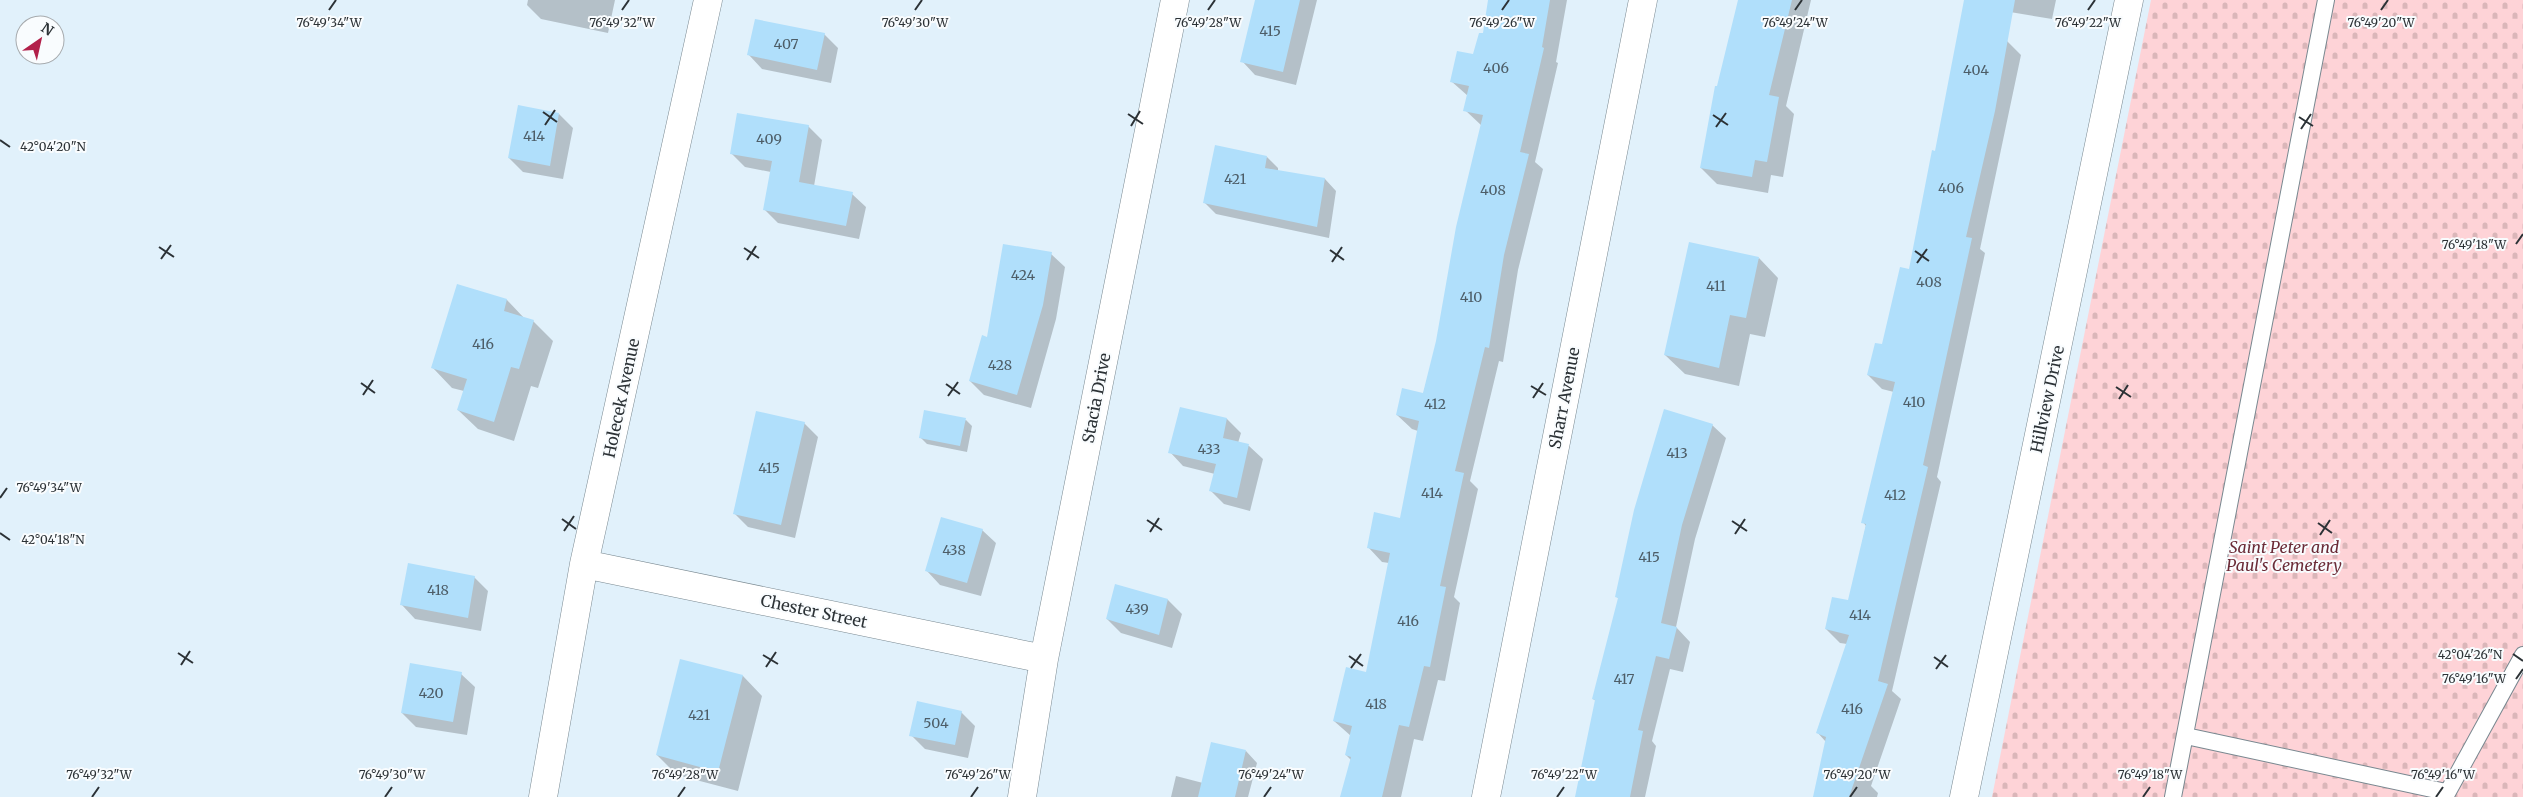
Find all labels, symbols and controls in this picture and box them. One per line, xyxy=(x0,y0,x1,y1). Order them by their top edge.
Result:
north arrow xyxy=(15,15,65,65)
text: 76°49'34"W xyxy=(296,15,363,30)
text: 76°49'32"W xyxy=(589,15,656,30)
text: 76°49'30"W xyxy=(882,15,949,30)
text: 76°49'28"W xyxy=(1175,15,1242,30)
text: 76°49'26"W xyxy=(1469,15,1536,30)
text: 76°49'24"W xyxy=(1762,15,1829,30)
text: 76°49'22"W xyxy=(2055,15,2122,30)
text: 76°49'20"W xyxy=(2348,15,2415,30)
text: N xyxy=(38,19,57,40)
house number: 415 xyxy=(1259,22,1281,40)
house number: 407 xyxy=(773,35,799,53)
house number: 406 xyxy=(1483,59,1509,77)
house number: 404 xyxy=(1963,61,1989,79)
house number: 414 xyxy=(523,127,545,145)
house number: 409 xyxy=(756,130,782,148)
text: 42°04'20"N xyxy=(20,139,87,154)
house number: 421 xyxy=(1224,170,1246,188)
house number: 406 xyxy=(1938,179,1964,197)
house number: 408 xyxy=(1480,181,1506,199)
text: 76°49'18"W xyxy=(2442,237,2507,252)
house number: 424 xyxy=(1011,266,1036,284)
house number: 408 xyxy=(1916,273,1942,291)
house number: 411 xyxy=(1706,277,1726,295)
house number: 410 xyxy=(1460,288,1482,306)
house number: 416 xyxy=(472,335,494,353)
street label: Holecek Avenue xyxy=(599,336,643,460)
street label: Hillview Drive xyxy=(2026,344,2068,454)
street label: Sharr Avenue xyxy=(1544,346,1584,450)
street label: Stacia Drive xyxy=(1077,351,1115,445)
house number: 428 xyxy=(988,356,1012,374)
house number: 410 xyxy=(1903,393,1925,411)
house number: 412 xyxy=(1424,395,1446,413)
house number: 433 xyxy=(1198,440,1220,458)
house number: 413 xyxy=(1666,444,1688,462)
house number: 415 xyxy=(758,459,780,477)
text: 76°49'34"W xyxy=(16,480,83,495)
house number: 414 xyxy=(1421,484,1443,502)
house number: 412 xyxy=(1884,486,1906,504)
text: 42°04'18"N xyxy=(21,532,85,547)
park label: Saint Peter and Paul's Cemetery xyxy=(2226,537,2342,575)
house number: 438 xyxy=(942,541,966,559)
house number: 415 xyxy=(1638,548,1660,566)
house number: 418 xyxy=(427,581,449,599)
street label: Chester Street xyxy=(759,590,870,632)
house number: 439 xyxy=(1125,600,1149,618)
house number: 414 xyxy=(1849,606,1871,624)
house number: 416 xyxy=(1397,612,1419,630)
text: 42°04'26"N xyxy=(2438,647,2503,662)
house number: 417 xyxy=(1613,670,1635,688)
text: 76°49'16"W xyxy=(2442,671,2507,686)
house number: 420 xyxy=(419,684,443,702)
house number: 418 xyxy=(1365,695,1387,713)
house number: 416 xyxy=(1841,700,1863,718)
house number: 421 xyxy=(688,706,710,724)
house number: 504 xyxy=(923,714,949,732)
text: 76°49'32"W xyxy=(66,767,133,782)
text: 76°49'30"W xyxy=(359,767,426,782)
text: 76°49'28"W xyxy=(652,767,719,782)
text: 76°49'26"W xyxy=(945,767,1012,782)
text: 76°49'24"W xyxy=(1238,767,1305,782)
text: 76°49'22"W xyxy=(1531,767,1598,782)
text: 76°49'20"W xyxy=(1824,767,1891,782)
text: 76°49'18"W xyxy=(2118,767,2183,782)
text: 76°49'16"W xyxy=(2411,767,2476,782)

